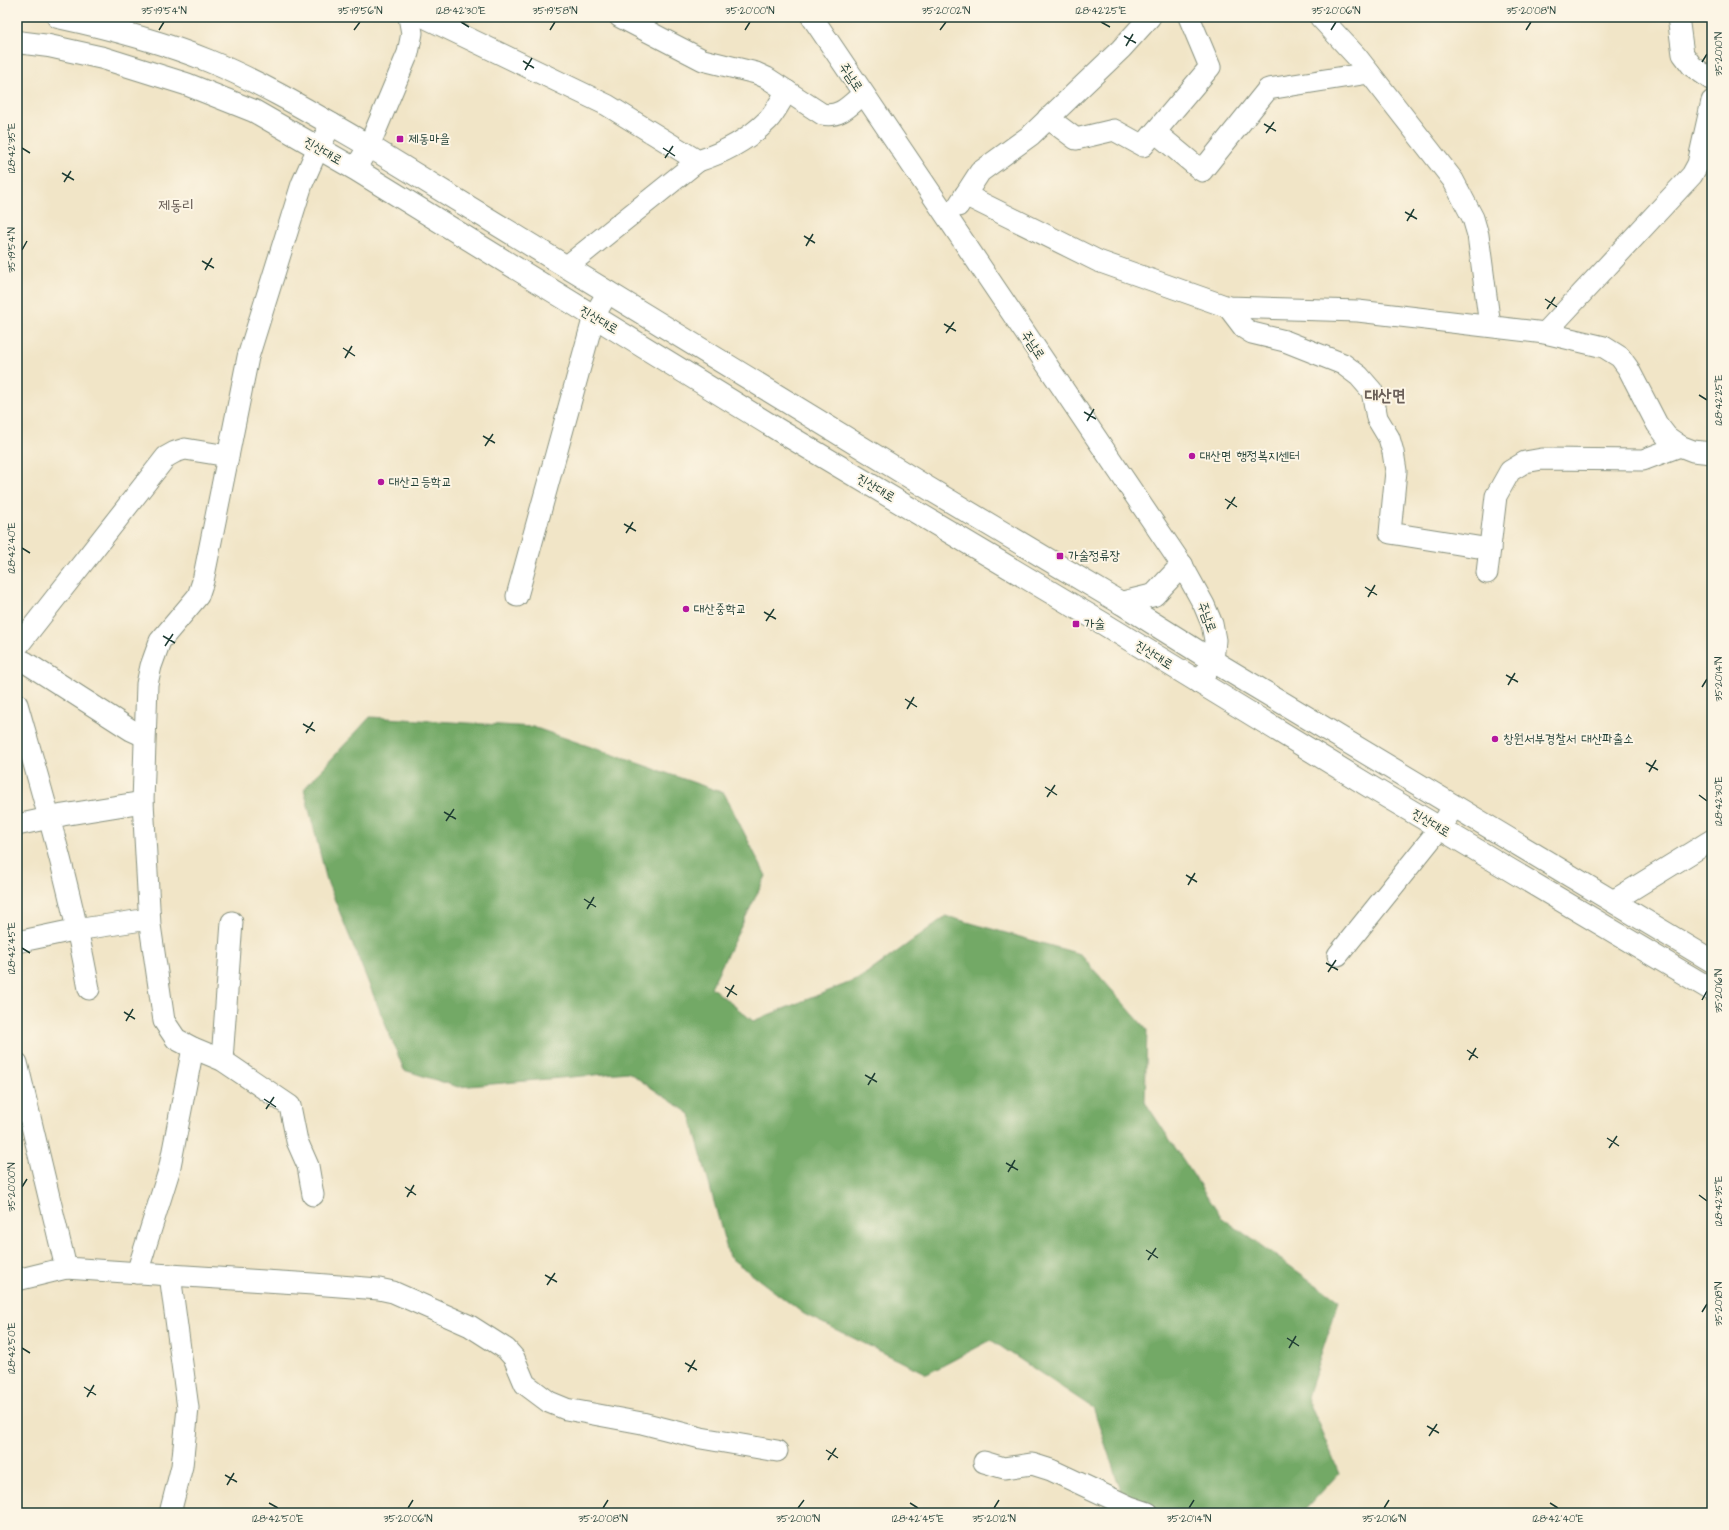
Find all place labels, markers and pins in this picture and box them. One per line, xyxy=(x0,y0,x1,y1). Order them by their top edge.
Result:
place label: 제동마을 xyxy=(408,130,450,148)
marker: 제동마을 xyxy=(395,134,405,144)
place label: 대산면 행정복지센터 xyxy=(1200,447,1299,465)
marker: 대산면 행정복지센터 xyxy=(1187,451,1197,461)
place label: 대산고등학교 xyxy=(389,473,452,491)
marker: 대산고등학교 xyxy=(376,477,386,487)
place label: 가술정류장 xyxy=(1068,547,1120,565)
marker: 가술정류장 xyxy=(1055,551,1065,561)
place label: 대산중학교 xyxy=(694,600,746,618)
marker: 대산중학교 xyxy=(681,604,691,614)
place label: 가술 xyxy=(1084,615,1105,633)
marker: 가술 xyxy=(1071,619,1081,629)
place label: 창원서부경찰서 대산파출소 xyxy=(1503,730,1634,748)
marker: 창원서부경찰서 대산파출소 xyxy=(1490,734,1500,744)

